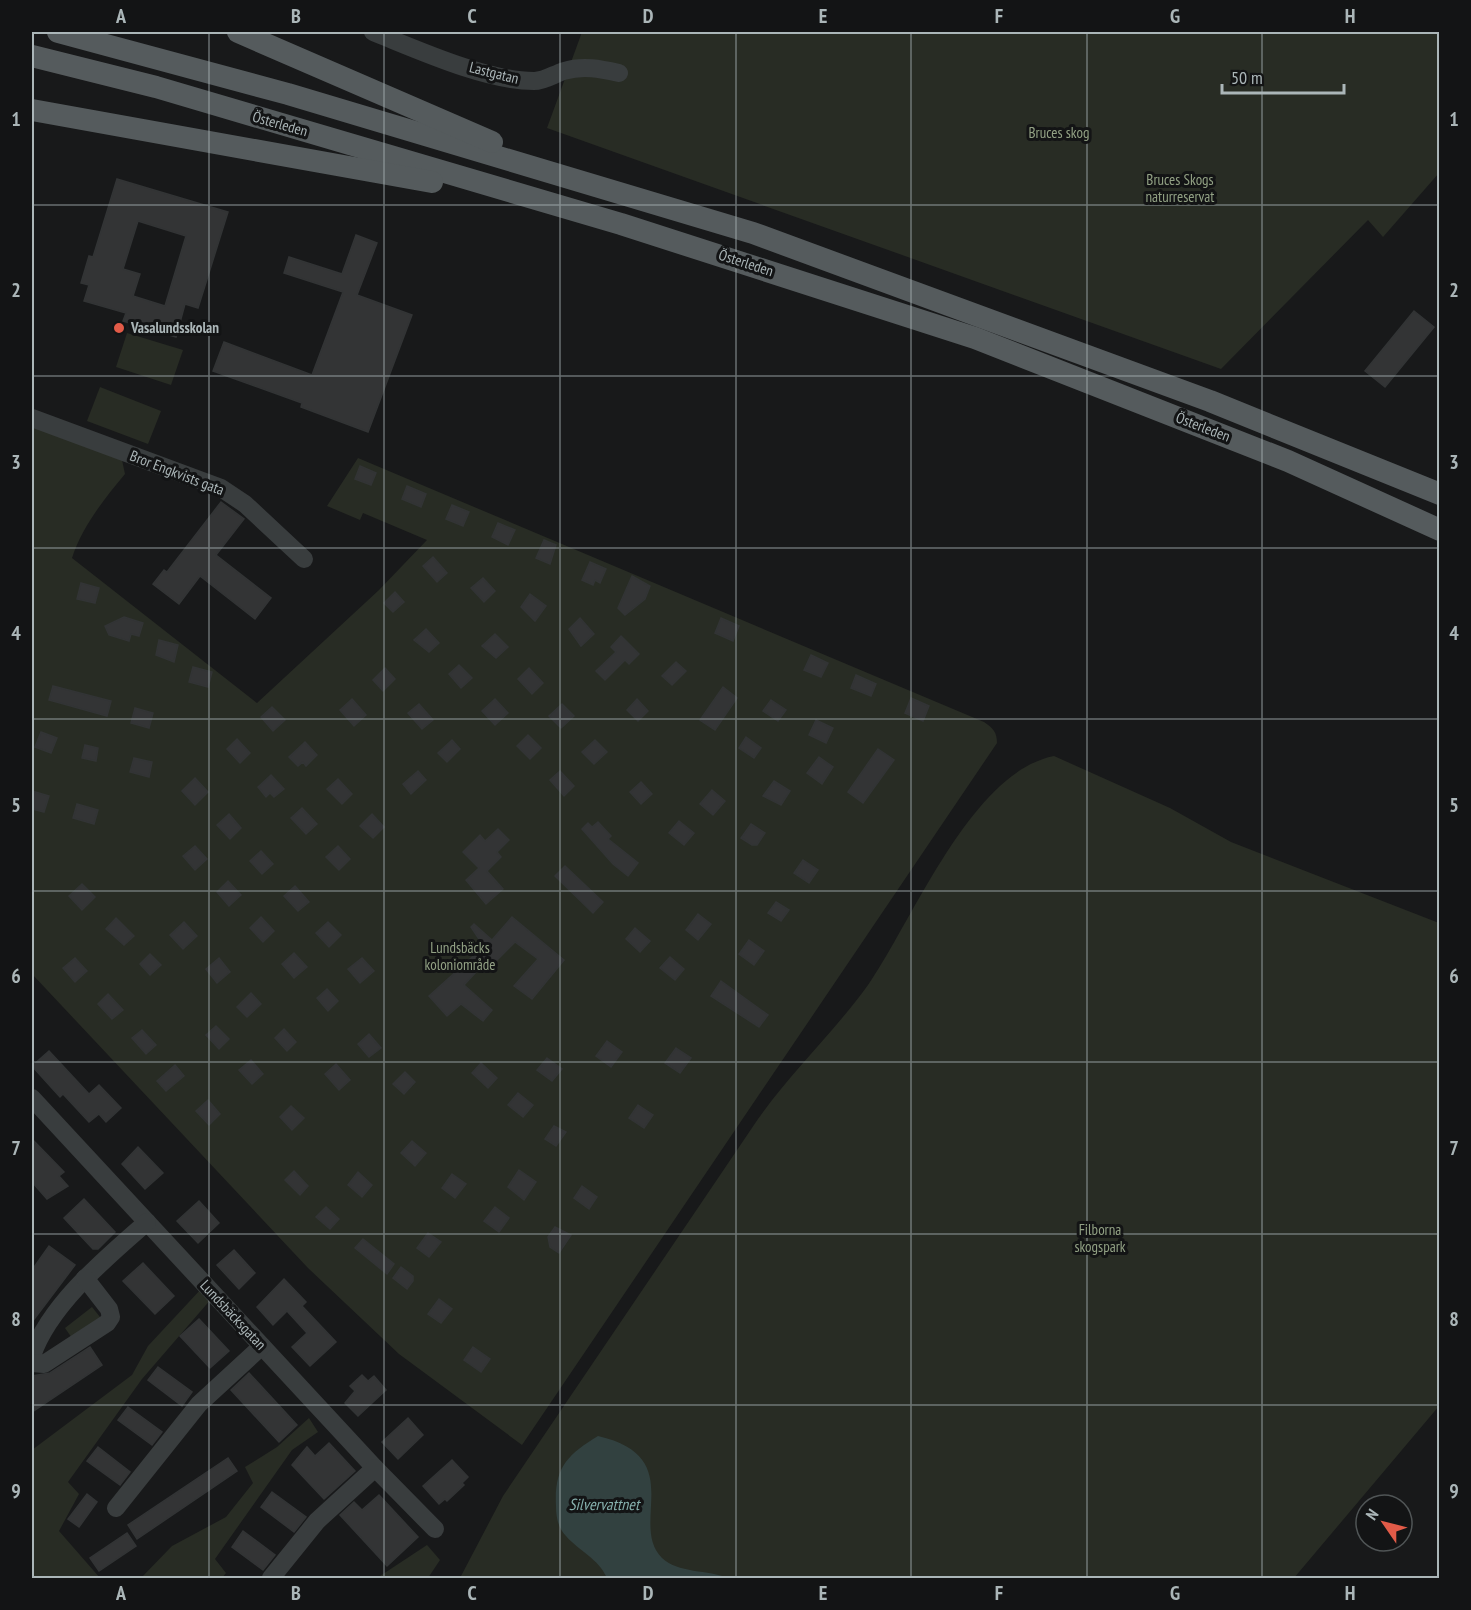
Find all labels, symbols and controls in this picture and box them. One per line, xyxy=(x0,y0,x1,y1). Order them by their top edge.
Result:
text: A xyxy=(115,3,127,29)
text: B xyxy=(291,3,301,29)
text: C xyxy=(467,3,477,29)
text: D xyxy=(643,3,654,29)
text: E xyxy=(819,3,827,29)
text: F xyxy=(995,3,1003,29)
text: G xyxy=(1170,3,1180,29)
text: H xyxy=(1345,3,1355,29)
street label: Lastgatan xyxy=(467,57,521,88)
scale bar xyxy=(1222,57,1344,95)
text: 50 m xyxy=(1231,66,1263,89)
text: 1 xyxy=(11,106,21,132)
text: 1 xyxy=(1449,106,1459,132)
street label: Österleden xyxy=(250,107,310,140)
park label: Bruces skog xyxy=(1029,123,1089,142)
park label: Bruces Skogs naturreservat xyxy=(1146,170,1214,206)
street label: Österleden xyxy=(716,245,776,280)
text: 2 xyxy=(11,277,21,303)
text: 2 xyxy=(1449,277,1459,303)
place label: Vasalundsskolan xyxy=(130,318,219,337)
marker: Vasalundsskolan xyxy=(112,321,126,335)
street label: Österleden xyxy=(1173,408,1233,446)
street label: Bror Engkvists gata xyxy=(127,446,227,499)
text: 3 xyxy=(11,449,21,475)
text: 3 xyxy=(1449,449,1459,475)
text: 4 xyxy=(11,620,21,646)
text: 4 xyxy=(1449,620,1459,646)
text: 5 xyxy=(11,792,21,818)
text: 5 xyxy=(1449,792,1459,818)
park label: Lundsbäcks koloniområde xyxy=(424,938,496,974)
text: 6 xyxy=(11,963,21,989)
text: 6 xyxy=(1449,963,1459,989)
text: 7 xyxy=(11,1135,21,1161)
text: 7 xyxy=(1449,1135,1459,1161)
park label: Filborna skogspark xyxy=(1074,1220,1126,1256)
street label: Lundsbäcksgatan xyxy=(196,1276,271,1354)
text: 8 xyxy=(11,1306,21,1332)
text: 8 xyxy=(1449,1306,1459,1332)
text: 9 xyxy=(11,1478,21,1504)
text: 9 xyxy=(1449,1478,1459,1504)
north arrow xyxy=(1354,1493,1414,1553)
water label: Silvervattnet xyxy=(569,1494,641,1514)
text: N xyxy=(1361,1505,1382,1524)
text: A xyxy=(115,1580,127,1606)
text: B xyxy=(291,1580,301,1606)
text: C xyxy=(467,1580,477,1606)
text: D xyxy=(643,1580,654,1606)
text: E xyxy=(819,1580,827,1606)
text: F xyxy=(995,1580,1003,1606)
text: G xyxy=(1170,1580,1180,1606)
text: H xyxy=(1345,1580,1355,1606)

